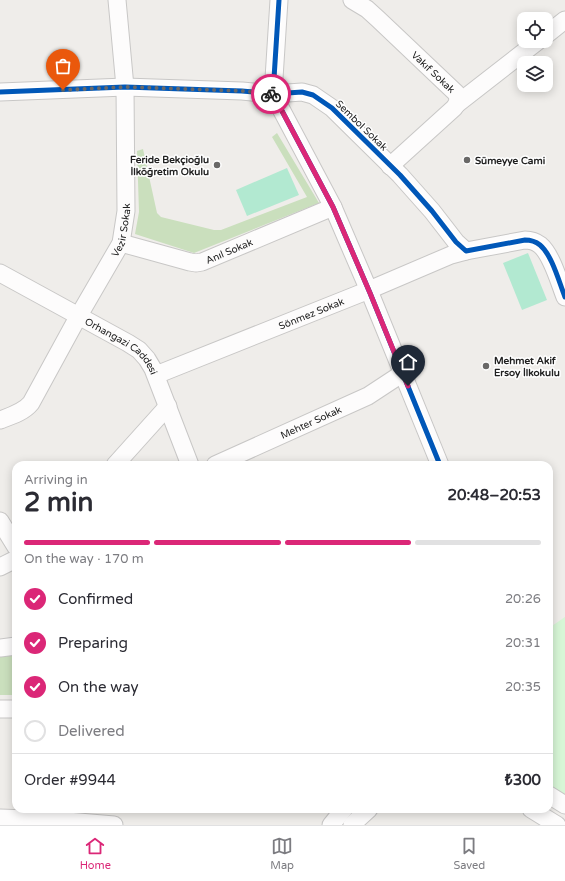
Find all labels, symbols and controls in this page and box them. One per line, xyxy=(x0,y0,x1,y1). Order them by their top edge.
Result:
map controls xyxy=(517,12,553,92)
button: locate xyxy=(517,12,553,48)
pin xyxy=(46,49,80,90)
street label: Vakıf Sokak xyxy=(409,49,457,96)
icon: bag xyxy=(52,55,74,77)
button: layers xyxy=(517,56,553,92)
courier xyxy=(251,74,291,114)
icon: bike xyxy=(260,83,282,105)
street label: Sembol Sokak xyxy=(333,98,390,154)
place label: Feride Bekçioğlu İlköğretim Okulu xyxy=(130,154,209,178)
marker: Sümeyye Cami xyxy=(462,155,472,165)
place label: Sümeyye Cami xyxy=(475,155,546,167)
marker: Feride Bekçioğlu İlköğretim Okulu xyxy=(212,160,222,170)
street label: Vezir Sokak xyxy=(109,203,133,259)
street label: Anıl Sokak xyxy=(204,236,255,267)
street label: Sönmez Sokak xyxy=(277,295,346,332)
street label: Orhangazi Caddesi xyxy=(83,316,160,376)
pin xyxy=(391,345,425,386)
icon: home xyxy=(397,351,419,373)
place label: Mehmet Akif Ersoy İlkokulu xyxy=(494,355,560,379)
marker: Mehmet Akif Ersoy İlkokulu xyxy=(481,361,491,371)
street label: Mehter Sokak xyxy=(279,404,344,442)
text: Arriving in xyxy=(24,472,88,488)
text: 20:48–20:53 xyxy=(448,486,541,504)
text: 2 min xyxy=(24,487,93,518)
text: On the way · 170 m xyxy=(24,551,144,567)
icon: check xyxy=(24,588,46,610)
text: Confirmed xyxy=(58,590,133,608)
text: 20:26 xyxy=(505,591,541,607)
icon: check xyxy=(24,632,46,654)
text: Preparing xyxy=(58,634,128,652)
text: 20:31 xyxy=(505,635,541,651)
icon: check xyxy=(24,676,46,698)
text: On the way xyxy=(58,678,138,696)
text: 20:35 xyxy=(505,679,541,695)
text: Delivered xyxy=(58,722,125,740)
text: Order #9944 xyxy=(24,771,116,789)
text: ₺300 xyxy=(505,771,541,789)
tab: Home xyxy=(80,835,111,872)
tab: Map xyxy=(270,835,294,872)
tab: Saved xyxy=(453,835,485,872)

